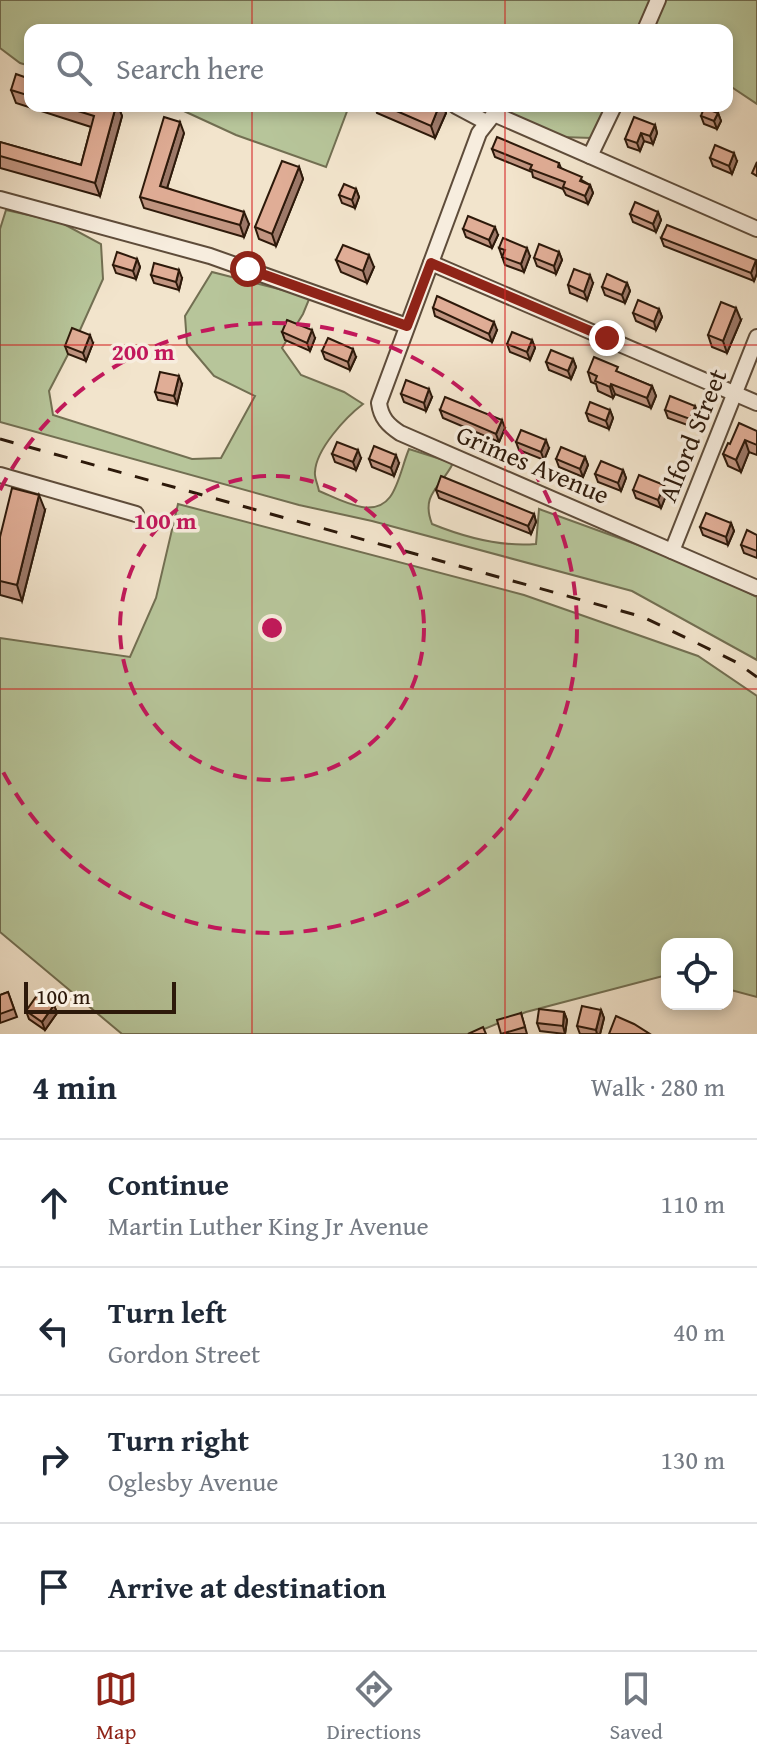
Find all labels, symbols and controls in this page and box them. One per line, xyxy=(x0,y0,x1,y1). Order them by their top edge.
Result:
search box xyxy=(24,24,733,112)
icon: search xyxy=(52,46,96,90)
text: Search here xyxy=(116,46,264,90)
route start xyxy=(230,251,266,287)
route end xyxy=(589,320,625,356)
text: 200 m xyxy=(111,334,175,369)
street label: Alford Street xyxy=(648,363,736,507)
street label: Grimes Avenue xyxy=(450,414,616,514)
text: 100 m xyxy=(133,503,197,538)
centre of rings xyxy=(258,614,286,642)
map controls xyxy=(661,938,733,1010)
button: locate xyxy=(661,938,733,1010)
scale bar xyxy=(24,978,176,1014)
text: 100 m xyxy=(36,980,91,1012)
text: 4 min xyxy=(32,1062,117,1111)
text: Walk · 280 m xyxy=(591,1067,725,1106)
text: Continue xyxy=(108,1162,229,1206)
icon: ahead xyxy=(32,1181,76,1225)
text: 110 m xyxy=(660,1184,725,1223)
text: Martin Luther King Jr Avenue xyxy=(108,1206,429,1245)
text: Turn left xyxy=(108,1290,227,1334)
icon: left xyxy=(32,1309,76,1353)
text: 40 m xyxy=(673,1312,725,1351)
text: Gordon Street xyxy=(108,1334,260,1373)
text: Turn right xyxy=(108,1418,249,1462)
icon: right xyxy=(32,1437,76,1481)
text: 130 m xyxy=(660,1440,725,1479)
text: Oglesby Avenue xyxy=(108,1462,279,1501)
icon: arrive xyxy=(32,1565,76,1609)
text: Arrive at destination xyxy=(108,1565,386,1609)
tab: Map xyxy=(94,1667,138,1747)
tab: Directions xyxy=(327,1667,421,1747)
tab: Saved xyxy=(610,1667,663,1747)

